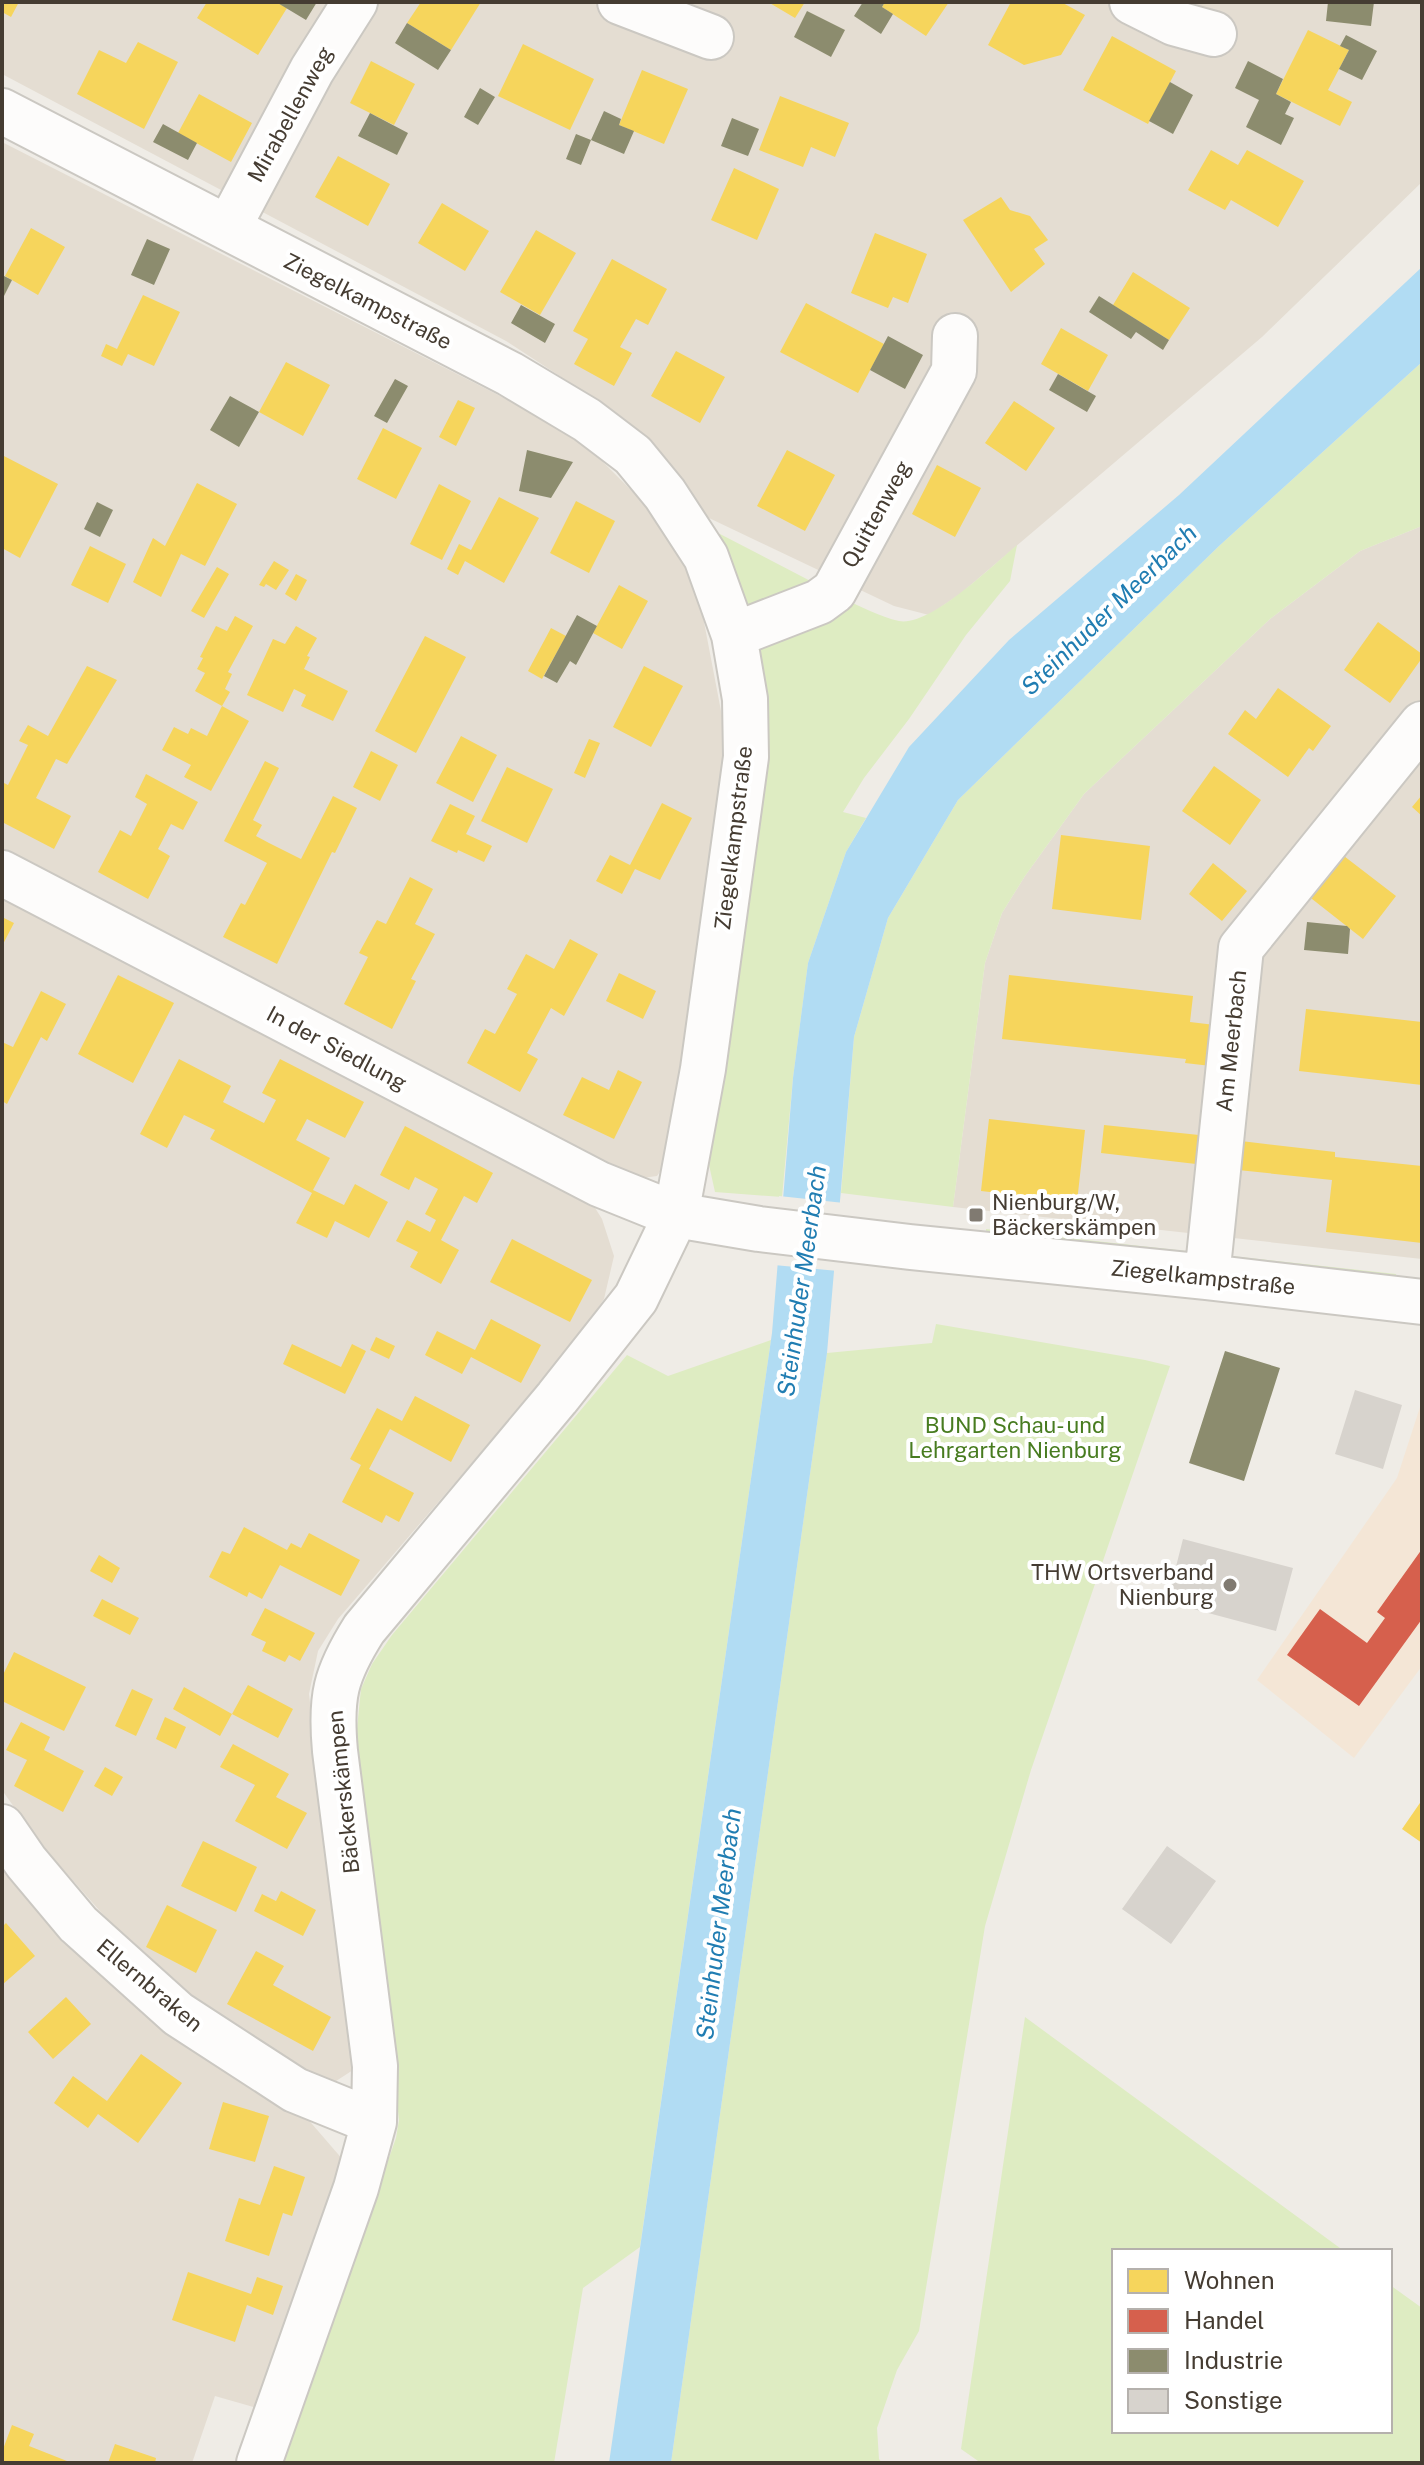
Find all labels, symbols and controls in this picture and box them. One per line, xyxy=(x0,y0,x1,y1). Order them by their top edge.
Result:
street label: Mirabellenweg xyxy=(242,42,338,186)
street label: Ziegelkampstraße xyxy=(280,247,456,355)
street label: Quittenweg xyxy=(836,456,916,572)
water label: Steinhuder Meerbach xyxy=(1015,518,1202,700)
street label: Ziegelkampstraße xyxy=(709,744,757,932)
street label: Am Meerbach xyxy=(1211,969,1251,1113)
street label: In der Siedlung xyxy=(262,1000,412,1096)
water label: Steinhuder Meerbach xyxy=(771,1163,831,1398)
place label: Nienburg/W, Bäckerskämpen xyxy=(992,1189,1156,1240)
marker: Nienburg/W, Bäckerskämpen xyxy=(967,1206,985,1224)
street label: Ziegelkampstraße xyxy=(1109,1254,1297,1300)
park label: BUND Schau- und Lehrgarten Nienburg xyxy=(908,1412,1122,1463)
place label: THW Ortsverband Nienburg xyxy=(1031,1559,1214,1610)
marker: THW Ortsverband Nienburg xyxy=(1221,1576,1239,1594)
street label: Bäckerskämpen xyxy=(321,1709,365,1875)
water label: Steinhuder Meerbach xyxy=(690,1806,746,2041)
street label: Ellernbraken xyxy=(92,1933,208,2037)
legend xyxy=(1112,2249,1392,2433)
text: Wohnen xyxy=(1184,2266,1275,2294)
text: Handel xyxy=(1184,2306,1265,2334)
text: Industrie xyxy=(1184,2346,1283,2374)
text: Sonstige xyxy=(1184,2386,1283,2414)

